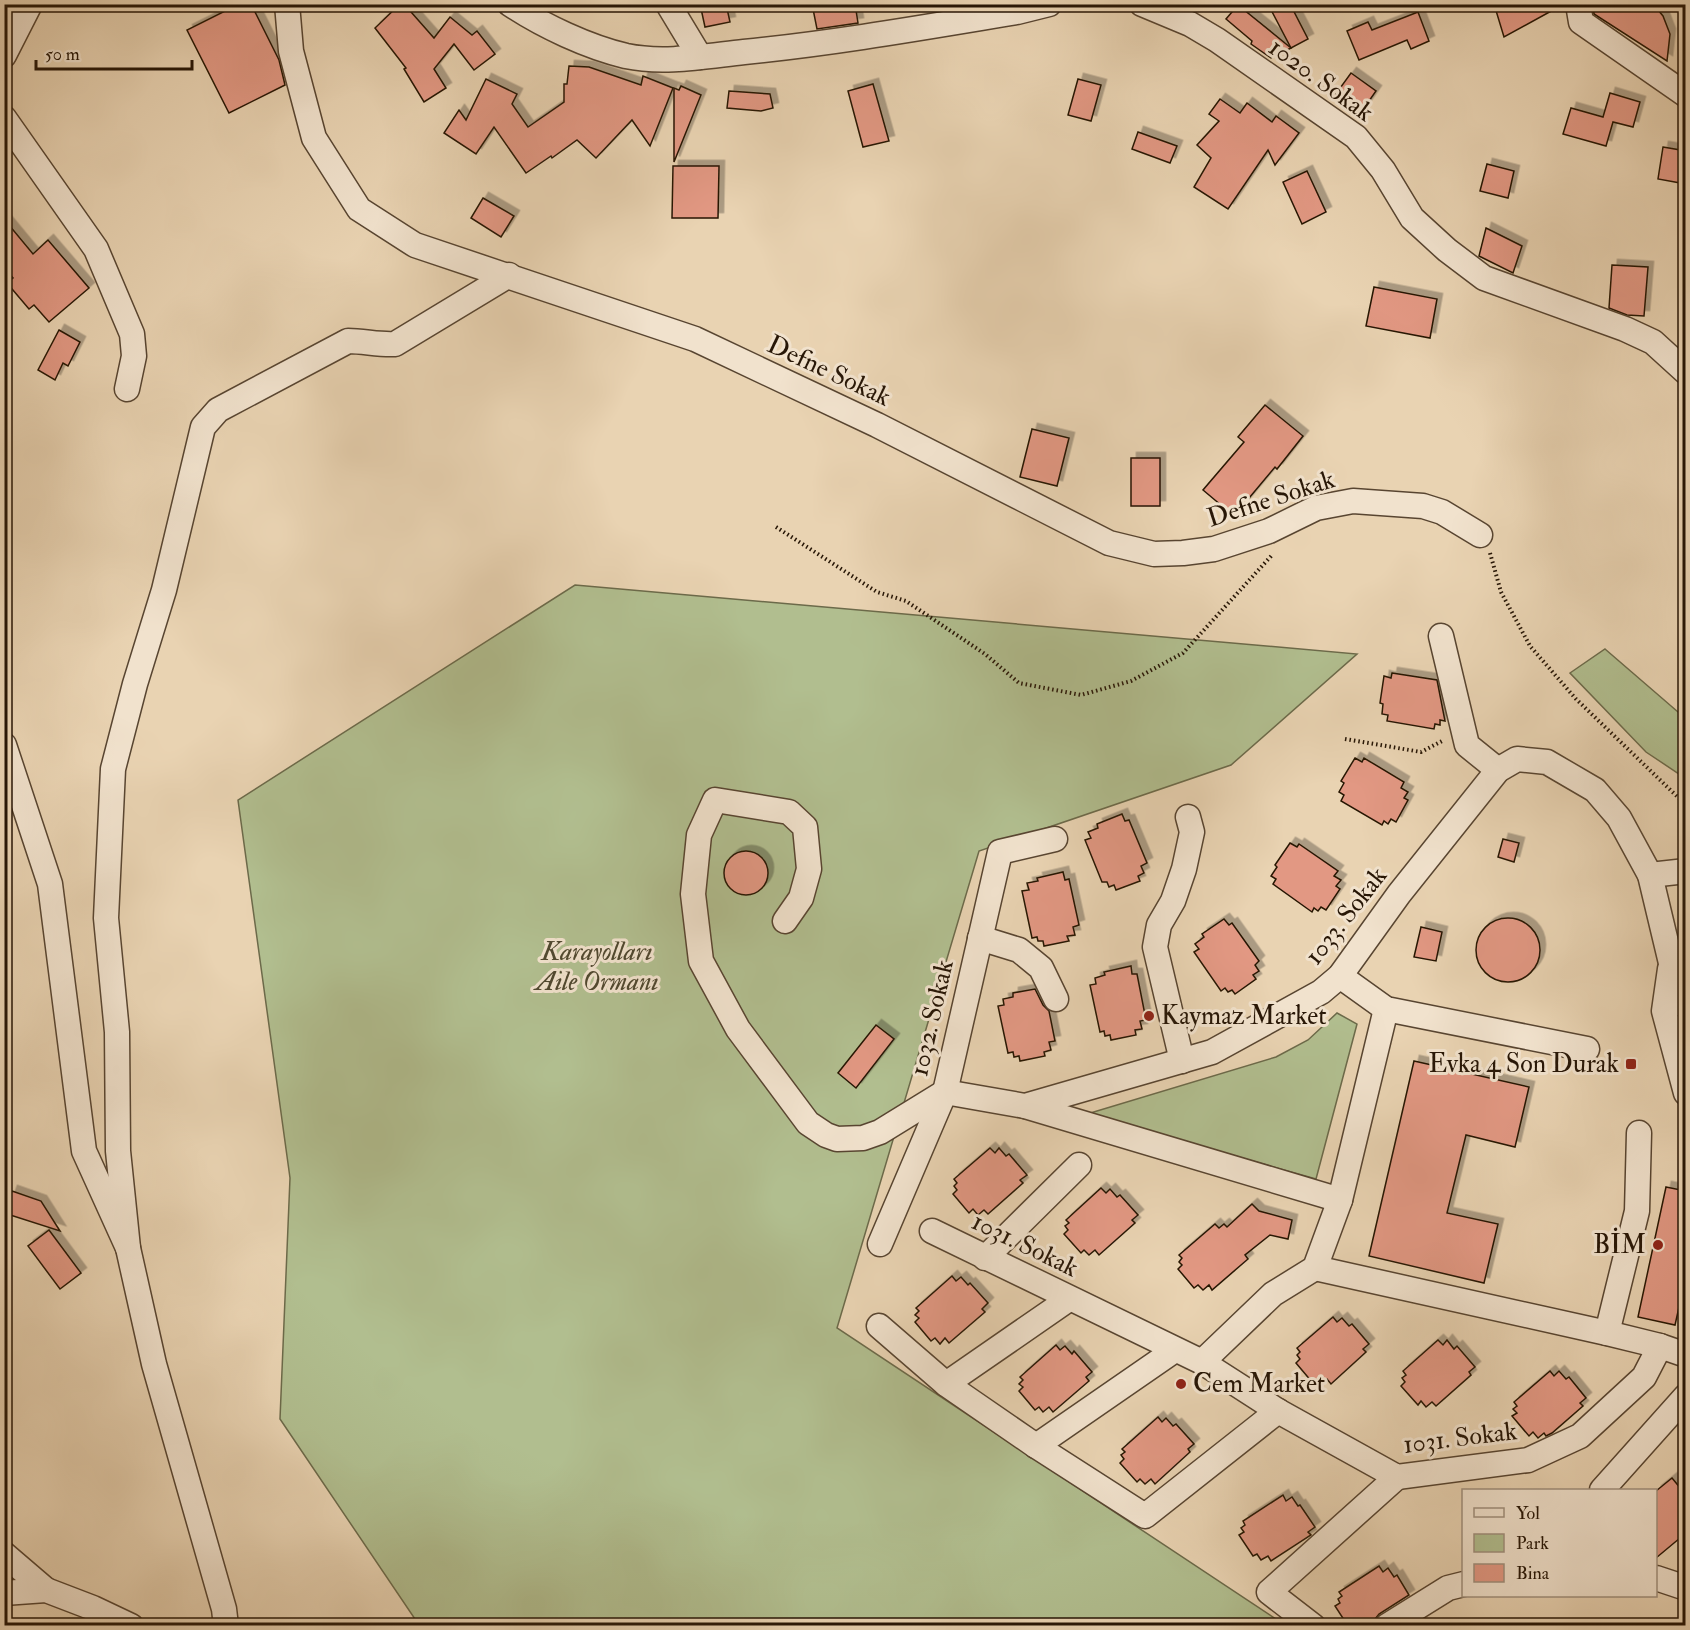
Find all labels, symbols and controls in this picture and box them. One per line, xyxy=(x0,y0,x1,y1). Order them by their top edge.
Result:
street label: 1020. Sokak xyxy=(1262,31,1380,129)
scale bar xyxy=(36,33,192,71)
text: 50 m xyxy=(45,43,80,66)
street label: Defne Sokak xyxy=(762,329,896,414)
street label: Defne Sokak xyxy=(1203,463,1339,535)
street label: 1033. Sokak xyxy=(1298,860,1394,971)
park label: Karayolları Aile Ormanı xyxy=(532,936,659,998)
street label: 1032. Sokak xyxy=(903,956,961,1079)
place label: Kaymaz Market xyxy=(1161,1000,1327,1032)
marker: Kaymaz Market xyxy=(1142,1009,1156,1023)
place label: Evka 4 Son Durak xyxy=(1429,1048,1620,1080)
marker: Evka 4 Son Durak xyxy=(1624,1057,1638,1071)
street label: 1031. Sokak xyxy=(967,1206,1084,1285)
place label: BİM xyxy=(1593,1227,1646,1261)
marker: BİM xyxy=(1651,1238,1665,1252)
place label: Cem Market xyxy=(1193,1368,1325,1400)
marker: Cem Market xyxy=(1174,1377,1188,1391)
street label: 1031. Sokak xyxy=(1401,1415,1519,1461)
legend xyxy=(1462,1489,1657,1597)
text: Yol xyxy=(1516,1502,1540,1525)
text: Park xyxy=(1516,1532,1549,1555)
text: Bina xyxy=(1516,1562,1550,1585)

